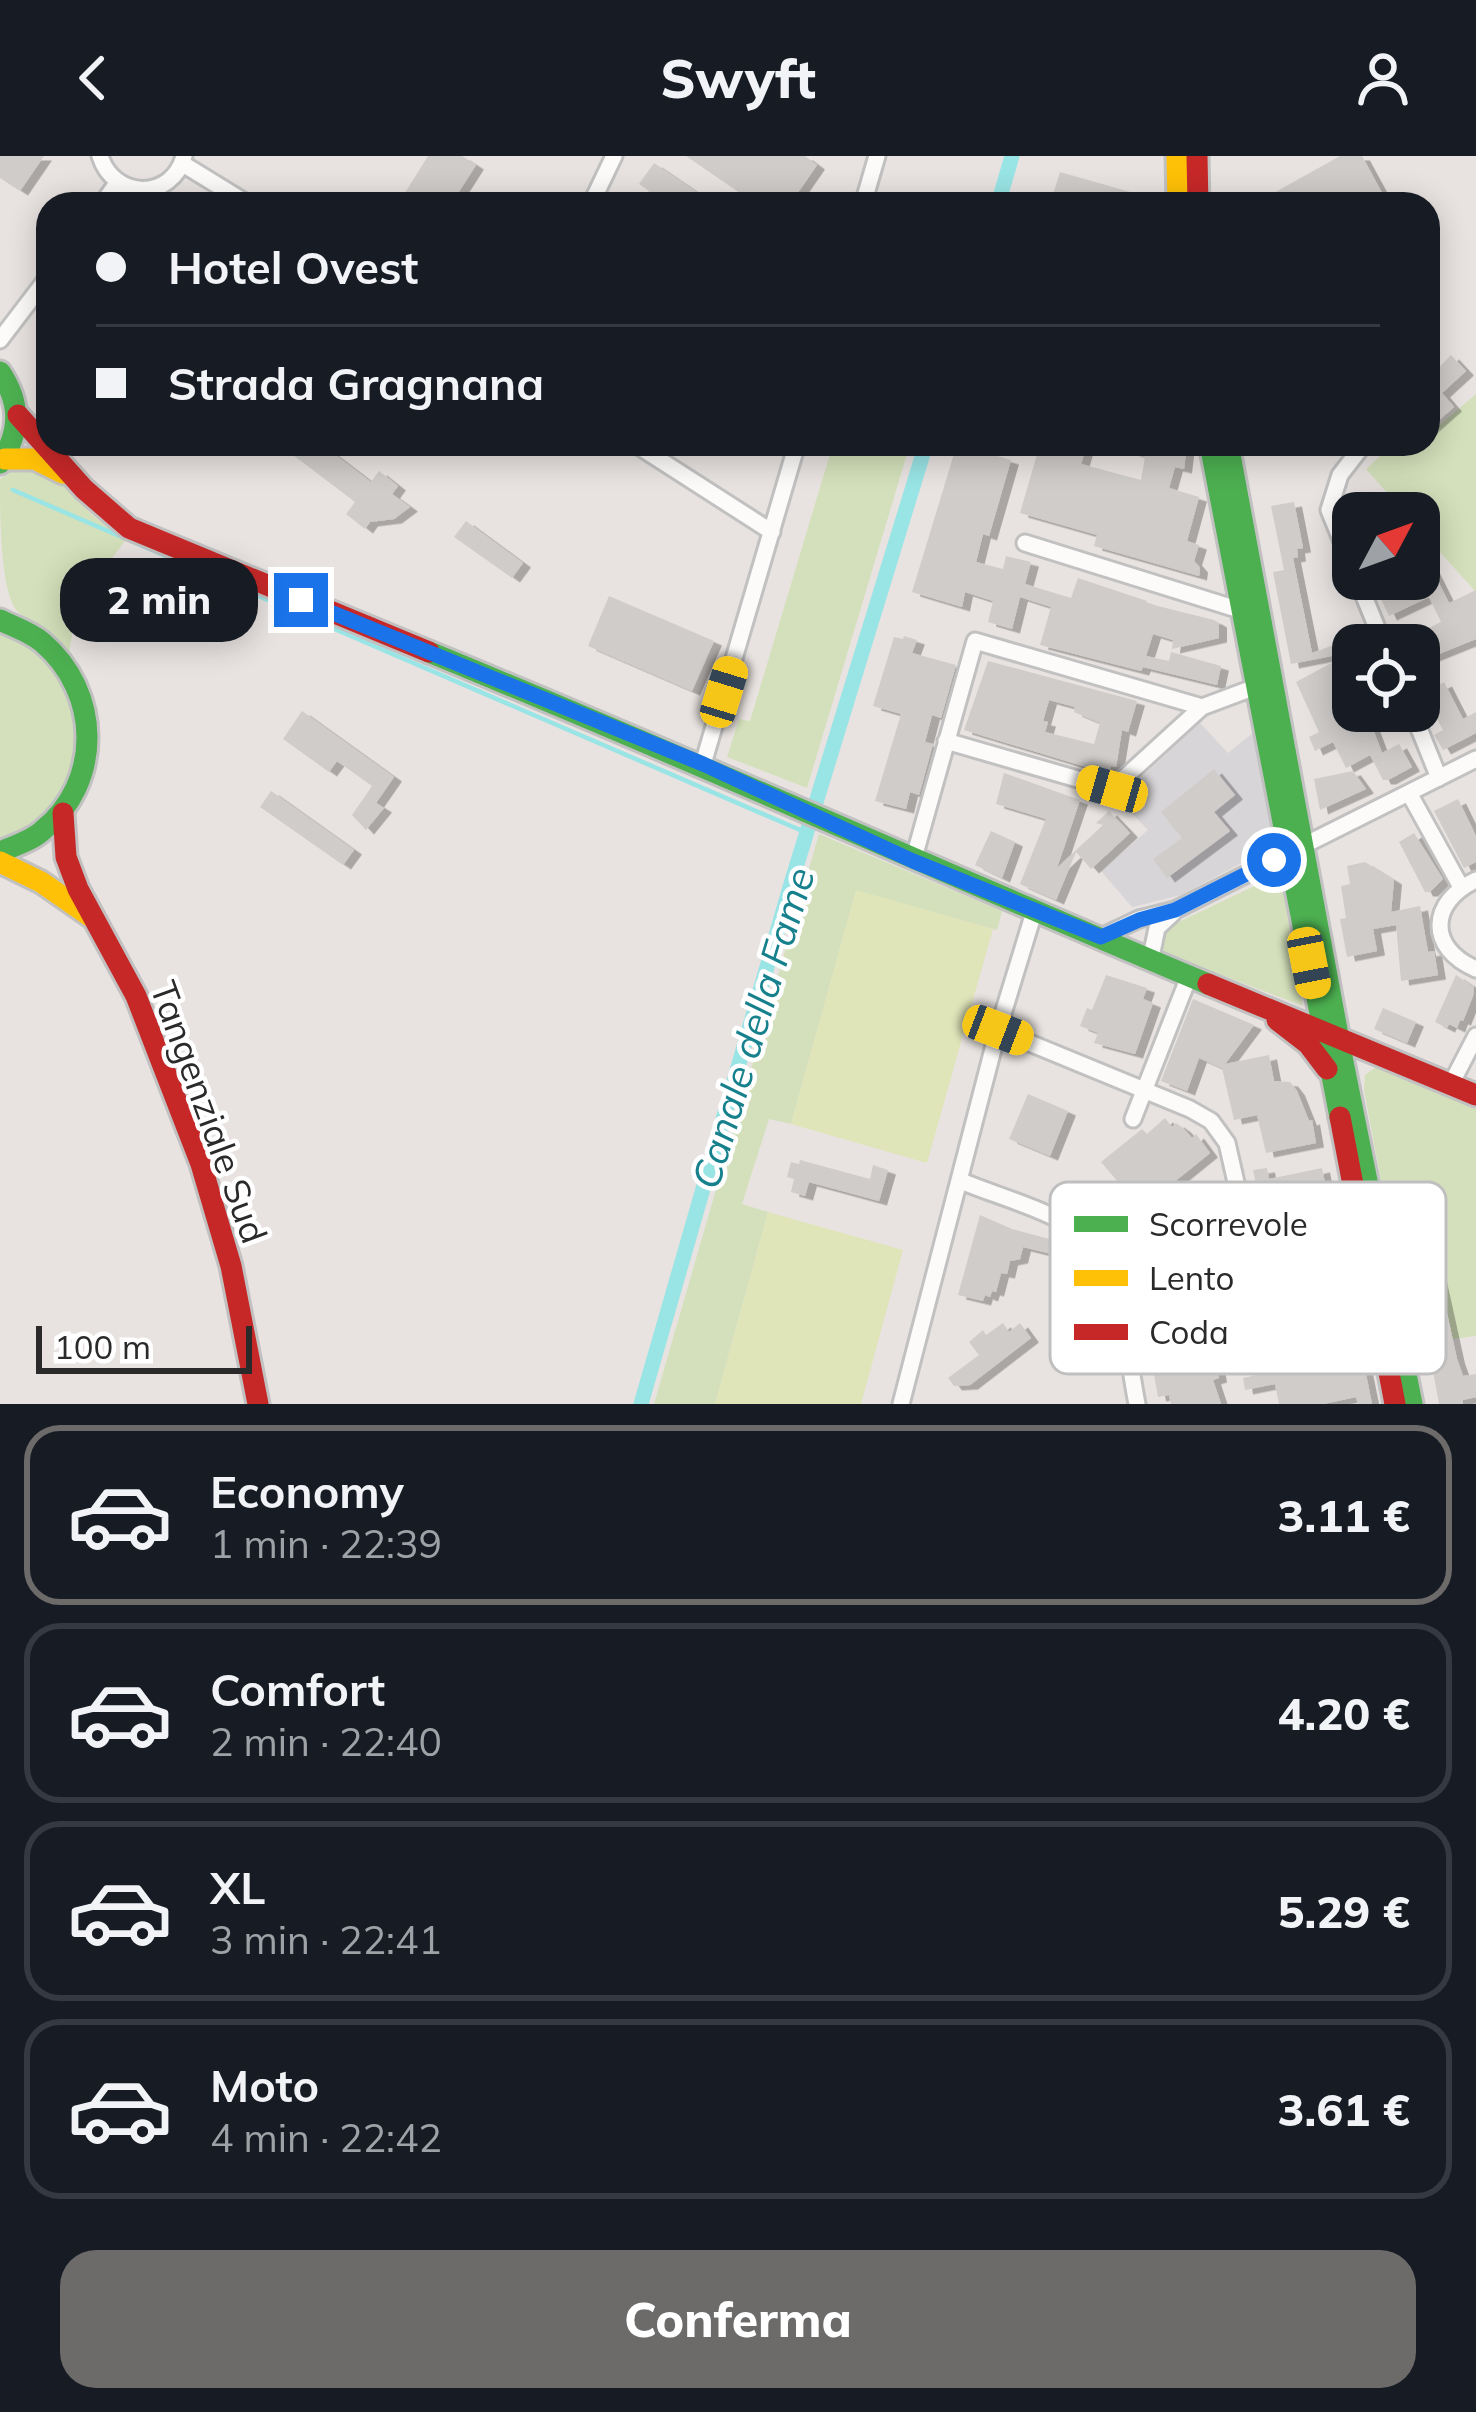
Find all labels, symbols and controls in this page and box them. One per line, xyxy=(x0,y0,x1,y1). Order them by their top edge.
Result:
text: Swyft xyxy=(660,44,816,112)
icon: back xyxy=(60,45,126,111)
icon: person xyxy=(1350,45,1416,111)
text: Hotel Ovest xyxy=(168,239,418,295)
text: Strada Gragnana xyxy=(168,355,544,411)
north arrow xyxy=(1332,492,1440,600)
map controls xyxy=(1332,492,1440,732)
callout: 2 min xyxy=(61,558,259,642)
route end xyxy=(274,573,328,627)
text: 2 min xyxy=(107,575,211,624)
button: locate xyxy=(1332,624,1440,732)
car xyxy=(696,652,752,732)
car xyxy=(1072,762,1152,816)
route start xyxy=(1247,833,1301,887)
water label: Canale della Fame xyxy=(680,861,825,1194)
car xyxy=(1284,924,1334,1002)
street label: Tangenziale Sud xyxy=(141,975,278,1249)
car xyxy=(958,1000,1038,1060)
legend xyxy=(1050,1182,1446,1374)
text: Scorrevole xyxy=(1149,1203,1308,1244)
text: Lento xyxy=(1149,1257,1234,1298)
text: Coda xyxy=(1149,1311,1229,1352)
scale bar xyxy=(36,1320,252,1373)
text: 100 m xyxy=(54,1326,151,1367)
icon: car xyxy=(66,1461,174,1569)
text: Economy xyxy=(210,1463,404,1519)
text: 3.11 € xyxy=(1278,1487,1410,1543)
text: 1 min · 22:39 xyxy=(210,1519,442,1568)
icon: car xyxy=(66,1659,174,1767)
text: Comfort xyxy=(210,1661,385,1717)
text: 4.20 € xyxy=(1278,1685,1410,1741)
text: 2 min · 22:40 xyxy=(210,1717,442,1766)
icon: car xyxy=(66,1857,174,1965)
text: XL xyxy=(210,1859,265,1915)
text: 5.29 € xyxy=(1278,1883,1410,1939)
text: 3 min · 22:41 xyxy=(210,1915,442,1964)
icon: car xyxy=(66,2055,174,2163)
text: Moto xyxy=(210,2057,319,2113)
text: 3.61 € xyxy=(1278,2081,1410,2137)
text: 4 min · 22:42 xyxy=(210,2113,442,2162)
button: Conferma xyxy=(60,2250,1416,2388)

